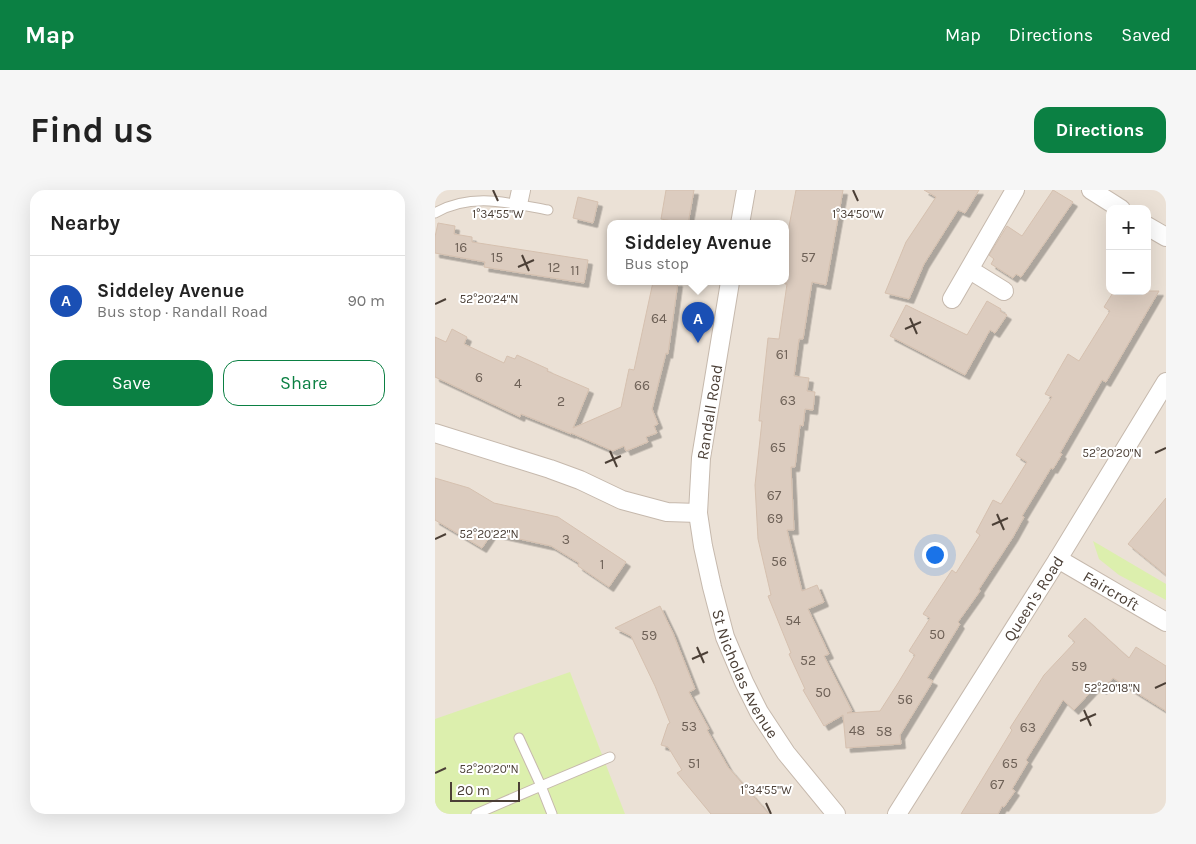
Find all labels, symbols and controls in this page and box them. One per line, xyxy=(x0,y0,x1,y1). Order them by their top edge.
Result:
text: Map xyxy=(25,21,75,49)
text: Map xyxy=(945,24,981,46)
text: Directions xyxy=(1009,24,1093,46)
text: Saved xyxy=(1121,24,1171,46)
button: Directions xyxy=(1034,107,1166,153)
text: Find us xyxy=(30,110,153,151)
map controls xyxy=(1106,205,1151,295)
button: + xyxy=(1106,205,1151,250)
text: 1°34'55"W xyxy=(472,207,524,221)
text: 1°34'50"W xyxy=(832,207,884,221)
text: Nearby xyxy=(50,211,120,235)
popup xyxy=(607,220,789,285)
text: Siddeley Avenue xyxy=(624,232,772,254)
house number: 16 xyxy=(455,239,467,256)
house number: 15 xyxy=(491,249,503,266)
house number: 57 xyxy=(801,249,816,266)
button: − xyxy=(1106,250,1151,295)
text: Bus stop xyxy=(624,254,689,273)
house number: 12 xyxy=(548,259,560,276)
house number: 11 xyxy=(570,262,580,279)
text: Siddeley Avenue xyxy=(97,280,244,302)
text: A xyxy=(61,291,71,310)
text: 90 m xyxy=(347,291,385,310)
text: 52°20'24"N xyxy=(459,292,519,306)
text: Bus stop · Randall Road xyxy=(97,302,268,321)
pin: A xyxy=(682,302,714,343)
house number: 64 xyxy=(651,310,667,327)
house number: 61 xyxy=(776,346,788,363)
button: Save xyxy=(50,360,213,406)
button: Share xyxy=(223,360,385,406)
street label: Randall Road xyxy=(693,363,726,461)
house number: 6 xyxy=(475,369,483,386)
house number: 4 xyxy=(514,375,522,392)
house number: 66 xyxy=(634,377,650,394)
house number: 63 xyxy=(780,392,796,409)
house number: 2 xyxy=(557,393,565,410)
house number: 65 xyxy=(770,439,786,456)
text: 52°20'20"N xyxy=(1082,446,1142,460)
house number: 67 xyxy=(767,487,782,504)
house number: 69 xyxy=(767,510,783,527)
text: 52°20'22"N xyxy=(459,527,519,541)
house number: 3 xyxy=(562,531,570,548)
your location xyxy=(922,542,948,568)
street label: Queen's Road xyxy=(1000,552,1068,645)
house number: 56 xyxy=(771,553,787,570)
house number: 1 xyxy=(600,556,604,573)
street label: Faircroft xyxy=(1080,567,1143,614)
street label: St Nicholas Avenue xyxy=(708,607,783,742)
house number: 54 xyxy=(785,612,801,629)
house number: 50 xyxy=(929,626,945,643)
house number: 59 xyxy=(641,627,657,644)
house number: 52 xyxy=(800,652,816,669)
house number: 59 xyxy=(1071,658,1087,675)
text: 52°20'18"N xyxy=(1084,681,1140,695)
house number: 50 xyxy=(815,684,831,701)
house number: 56 xyxy=(897,691,913,708)
house number: 53 xyxy=(681,718,697,735)
house number: 63 xyxy=(1020,719,1036,736)
house number: 48 xyxy=(849,722,865,739)
house number: 58 xyxy=(876,723,892,740)
house number: 51 xyxy=(688,755,700,772)
house number: 65 xyxy=(1002,755,1018,772)
text: 52°20'20"N xyxy=(459,762,519,776)
house number: 67 xyxy=(990,776,1005,793)
scale bar xyxy=(450,779,520,802)
text: 20 m xyxy=(457,782,490,799)
text: 1°34'55"W xyxy=(740,783,792,797)

